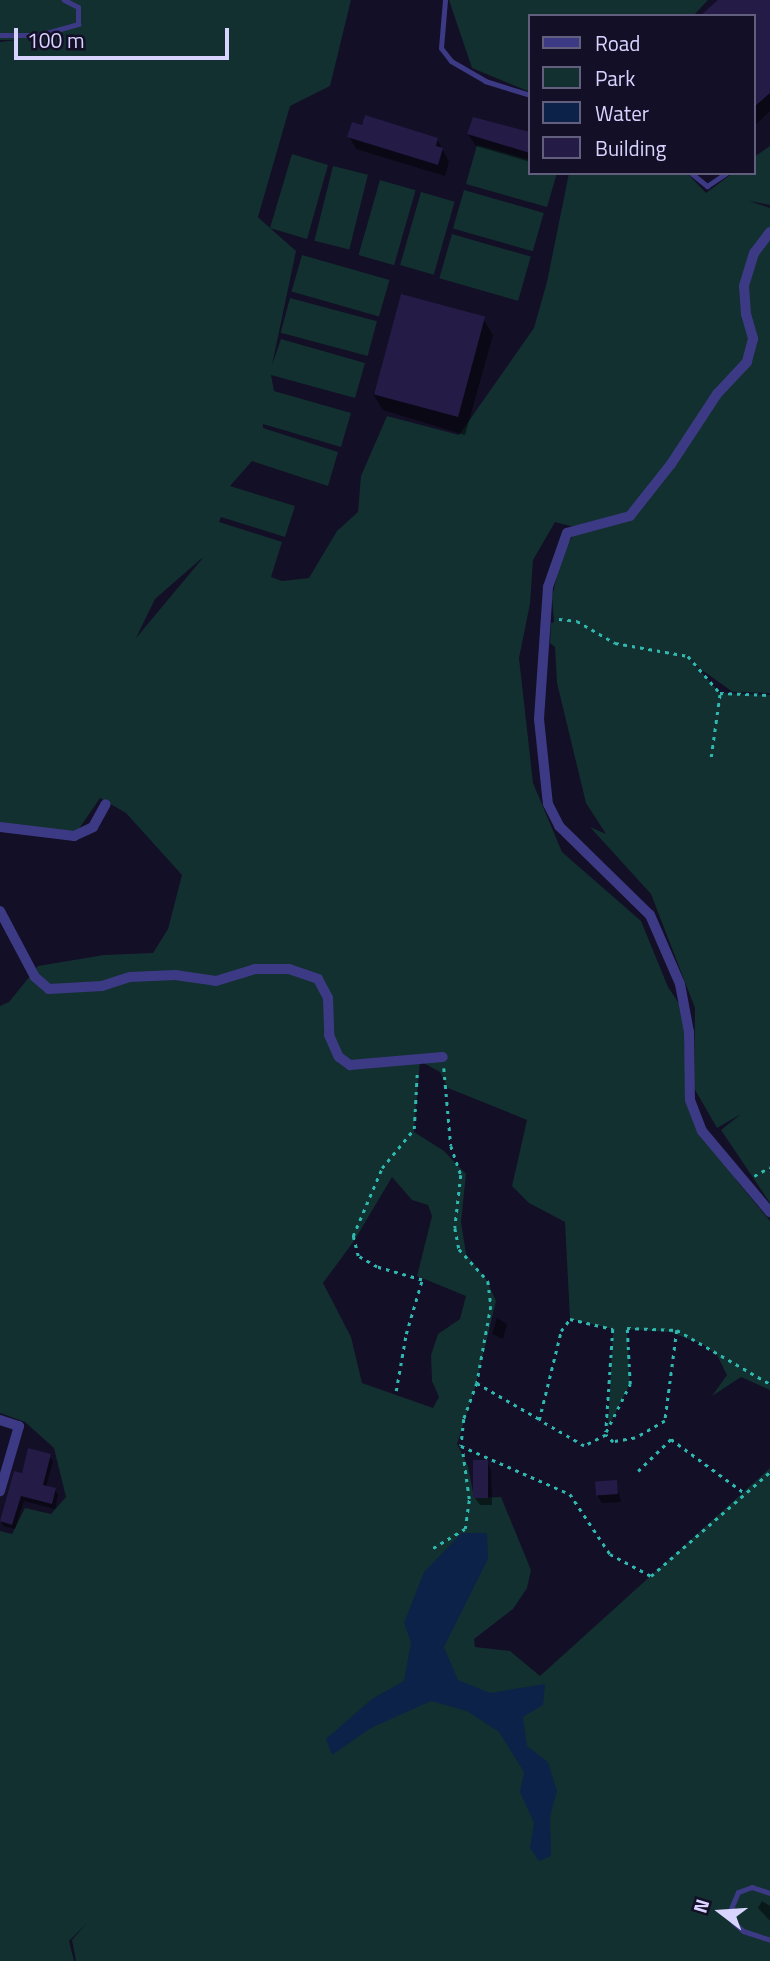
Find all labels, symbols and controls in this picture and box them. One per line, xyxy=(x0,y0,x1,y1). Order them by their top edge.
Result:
scale bar xyxy=(18,14,233,58)
legend xyxy=(528,14,756,175)
text: 100 m xyxy=(27,24,84,56)
text: Road xyxy=(595,27,640,59)
text: Park xyxy=(595,62,635,94)
text: Water xyxy=(595,97,649,129)
text: Building xyxy=(595,132,666,164)
north arrow xyxy=(686,1877,756,1947)
text: N xyxy=(685,1895,716,1916)

